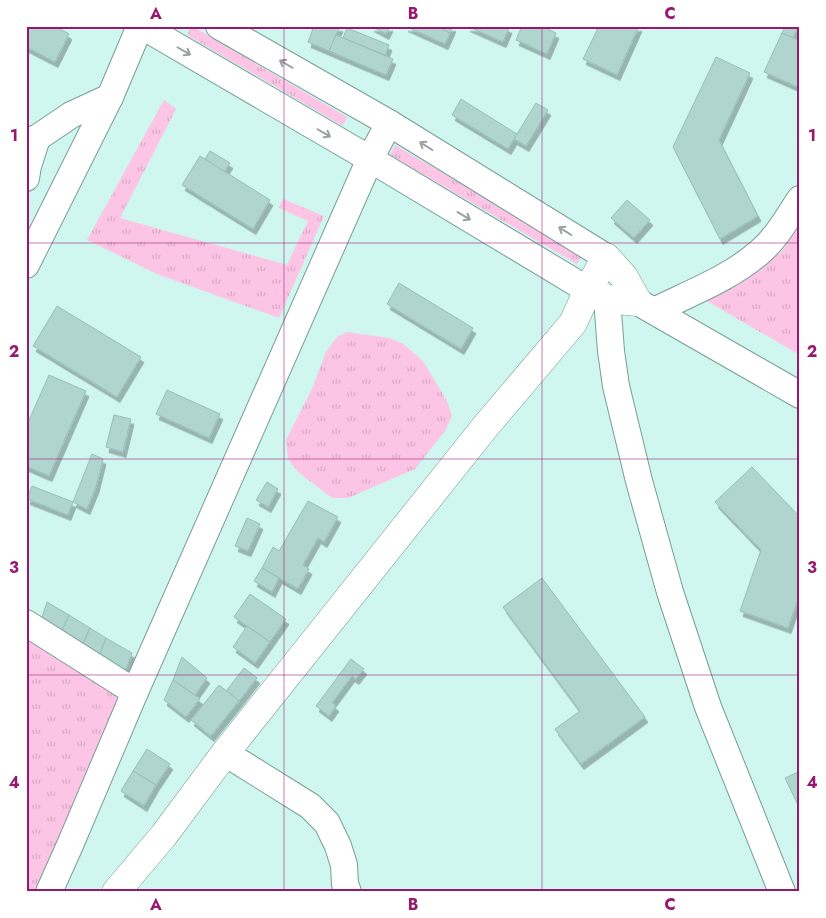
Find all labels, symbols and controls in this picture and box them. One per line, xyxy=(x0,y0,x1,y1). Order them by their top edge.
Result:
text: A xyxy=(149,2,162,25)
text: B xyxy=(408,2,418,25)
text: C xyxy=(664,2,676,25)
one-way arrow xyxy=(177,46,191,56)
one-way arrow xyxy=(279,59,294,69)
text: 1 xyxy=(10,124,18,147)
text: 1 xyxy=(808,124,816,147)
one-way arrow xyxy=(317,128,331,138)
one-way arrow xyxy=(420,141,434,151)
one-way arrow xyxy=(457,211,471,221)
one-way arrow xyxy=(558,226,572,236)
text: 2 xyxy=(9,340,19,363)
text: 2 xyxy=(807,340,817,363)
text: 3 xyxy=(9,556,19,579)
text: 3 xyxy=(807,556,817,579)
text: 4 xyxy=(8,771,20,794)
text: 4 xyxy=(806,771,818,794)
text: A xyxy=(149,893,162,916)
text: B xyxy=(408,893,418,916)
text: C xyxy=(664,893,676,916)

